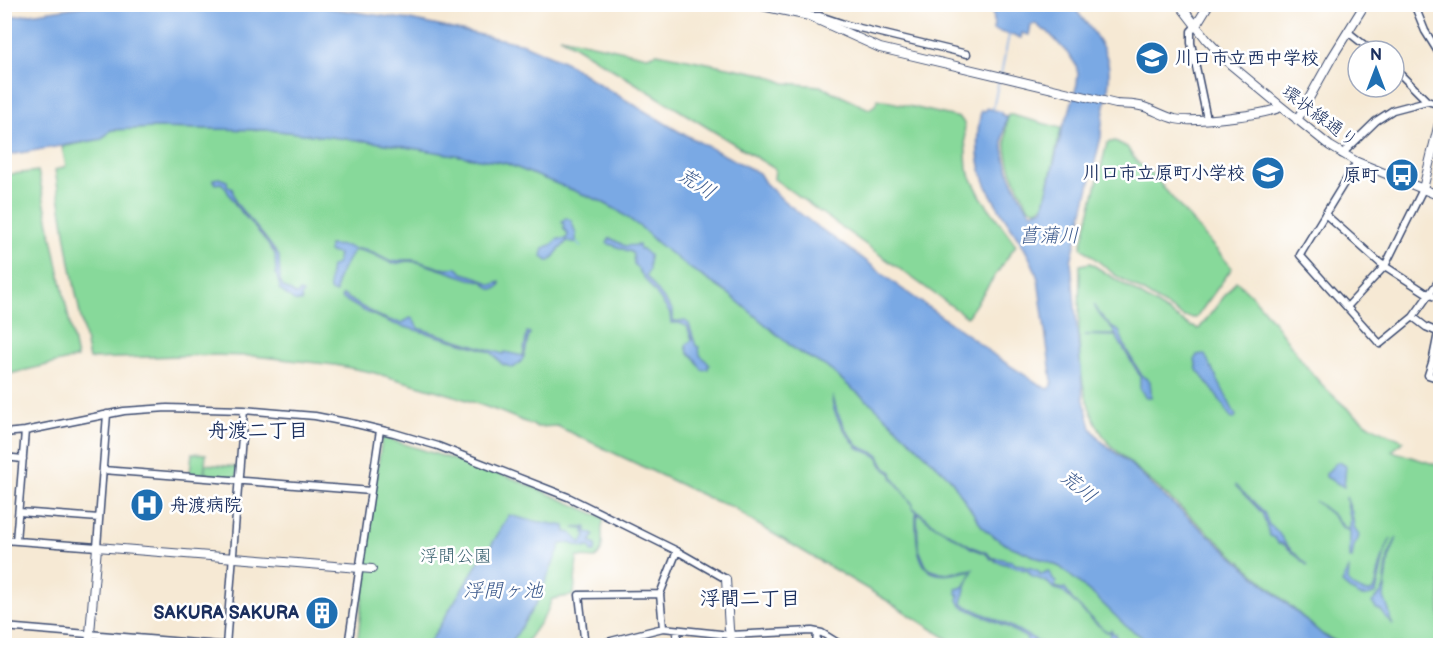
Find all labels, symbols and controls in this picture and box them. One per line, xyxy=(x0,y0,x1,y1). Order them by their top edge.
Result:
north arrow xyxy=(1346,39,1406,99)
school or university icon: 川口市立西中学校 xyxy=(1134,40,1170,76)
text: N xyxy=(1370,46,1382,65)
place label: 川口市立西中学校 xyxy=(1175,48,1319,69)
street label: 環状線通り xyxy=(1277,81,1362,152)
school or university icon: 川口市立原町小学校 xyxy=(1250,155,1286,191)
bus stop icon: 原町 xyxy=(1384,157,1420,193)
water label: 荒川 xyxy=(673,163,720,205)
place label: 川口市立原町小学校 xyxy=(1083,163,1245,184)
place label: 原町 xyxy=(1343,165,1379,186)
water label: 菖蒲川 xyxy=(1019,224,1079,248)
district label: 舟渡二丁目 xyxy=(208,419,308,443)
water label: 荒川 xyxy=(1055,465,1101,509)
hospital icon: 舟渡病院 xyxy=(129,487,165,523)
place label: 舟渡病院 xyxy=(170,495,242,516)
park label: 浮間公園 xyxy=(420,546,492,567)
water label: 浮間ヶ池 xyxy=(463,579,544,603)
district label: 浮間二丁目 xyxy=(700,587,800,611)
building icon: SAKURA SAKURA xyxy=(304,595,340,631)
place label: SAKURA SAKURA xyxy=(154,603,300,624)

